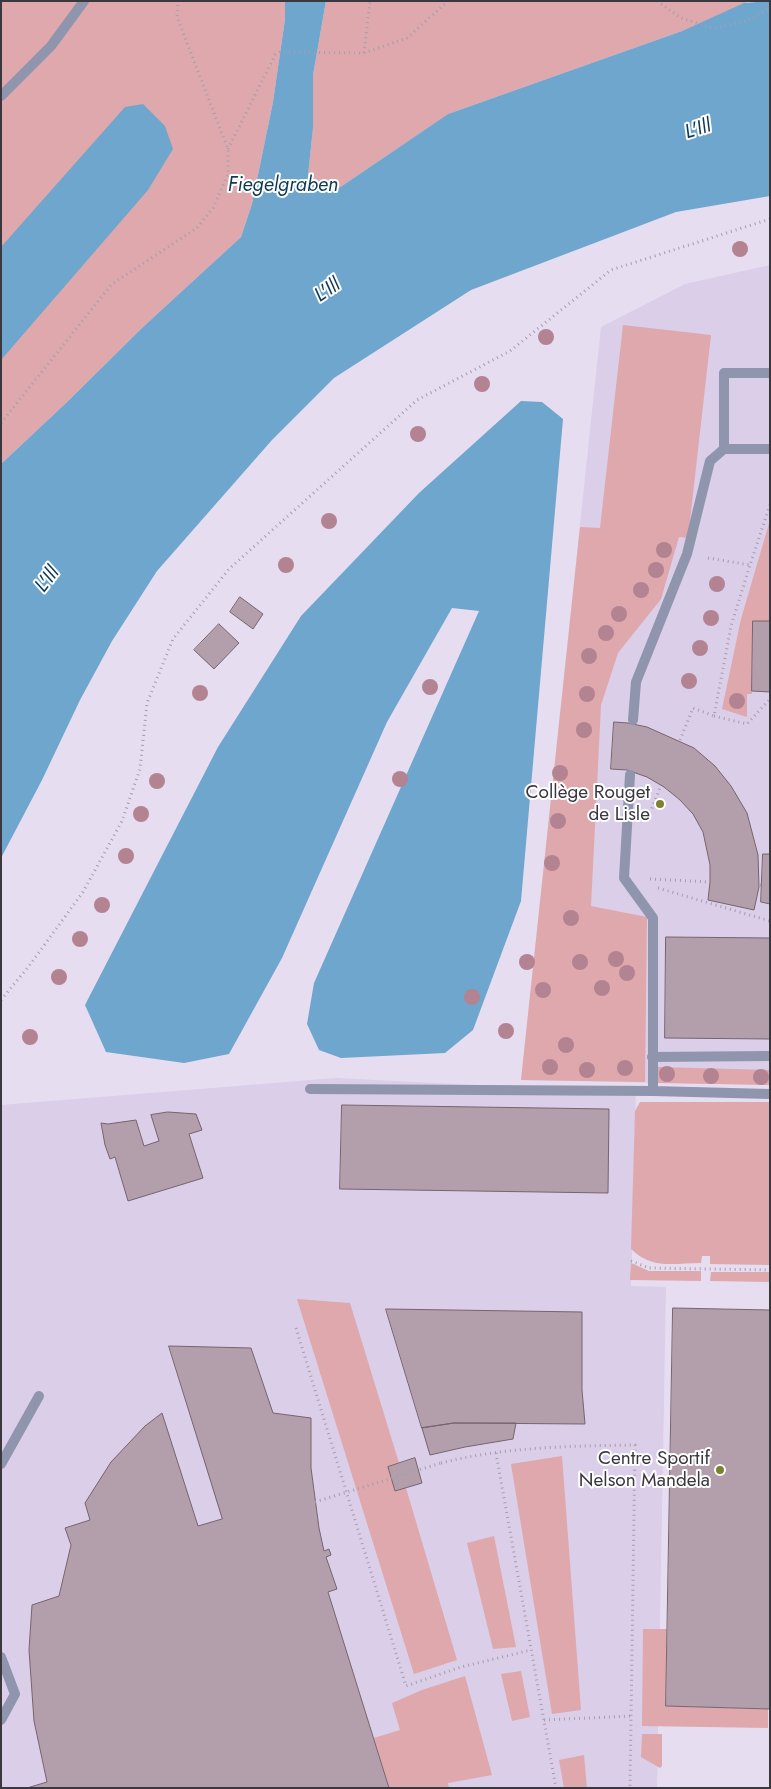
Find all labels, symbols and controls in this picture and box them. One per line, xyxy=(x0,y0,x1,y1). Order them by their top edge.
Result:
water label: L'Ill xyxy=(682,115,714,145)
water label: Fiegelgraben xyxy=(228,174,338,198)
water label: L'Ill xyxy=(310,274,346,308)
water label: L'Ill xyxy=(30,562,66,598)
place label: Collège Rouget de Lisle xyxy=(526,782,650,826)
marker: Collège Rouget de Lisle xyxy=(654,798,666,810)
place label: Centre Sportif Nelson Mandela xyxy=(579,1448,710,1492)
marker: Centre Sportif Nelson Mandela xyxy=(714,1464,726,1476)

